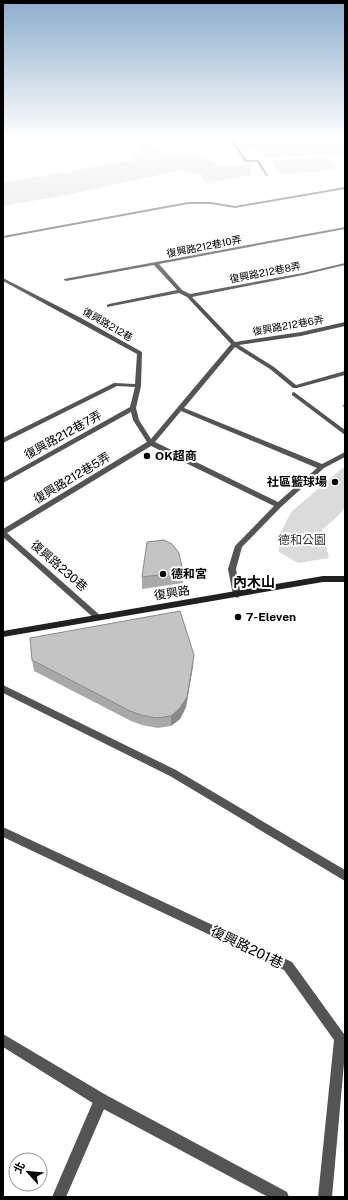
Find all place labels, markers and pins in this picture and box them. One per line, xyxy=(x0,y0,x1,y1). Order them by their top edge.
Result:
place label: OK超商 xyxy=(155,449,197,463)
marker: OK超商 xyxy=(142,451,152,461)
place label: 社區籃球場 xyxy=(267,475,327,489)
marker: 社區籃球場 xyxy=(330,477,340,487)
place label: 德和宮 xyxy=(171,567,207,581)
marker: 德和宮 xyxy=(158,569,168,579)
place label: 7-Eleven xyxy=(246,610,296,624)
marker: 7-Eleven xyxy=(233,612,243,622)

